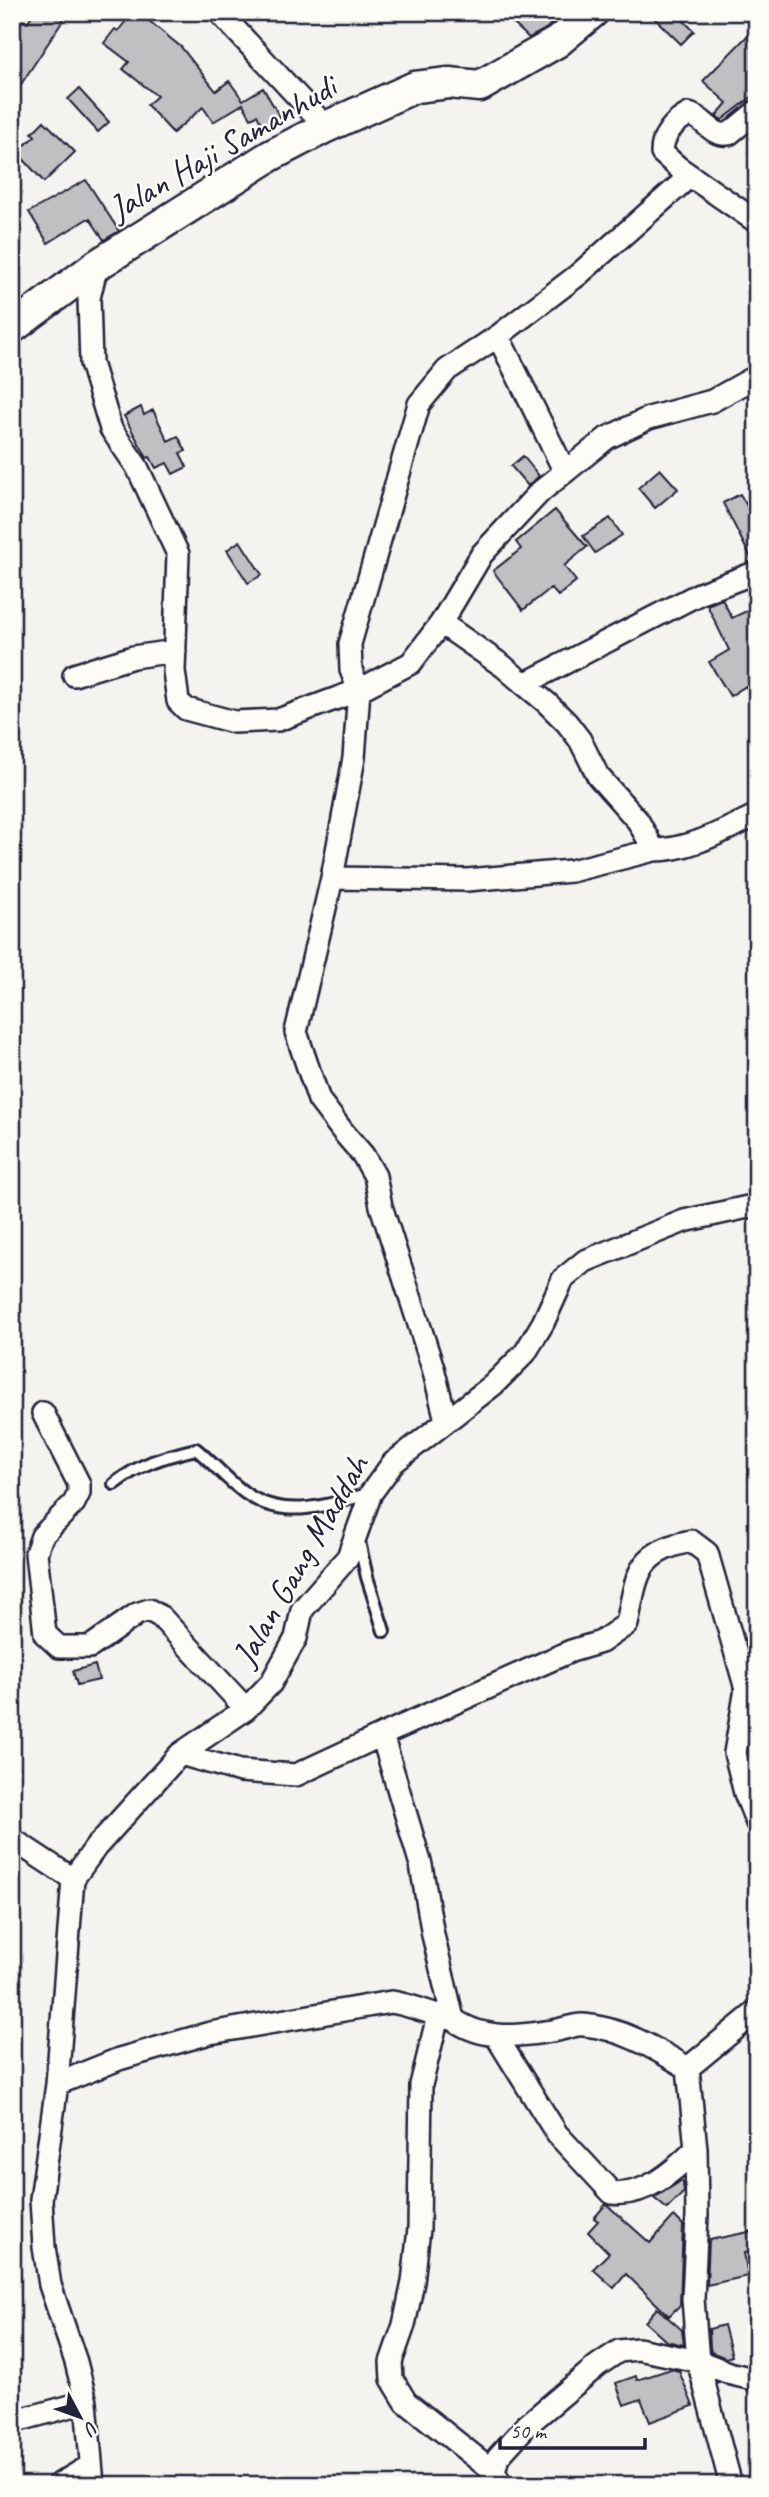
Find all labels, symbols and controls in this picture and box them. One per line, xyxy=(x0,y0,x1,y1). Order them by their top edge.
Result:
street label: Jalan Haji Samanhudi xyxy=(99,62,348,232)
street label: Jalan Gang Maddah xyxy=(221,1445,380,1676)
north arrow xyxy=(46,2382,116,2452)
scale bar xyxy=(500,2406,645,2450)
text: U xyxy=(77,2416,104,2442)
text: 50 m xyxy=(510,2418,548,2444)

